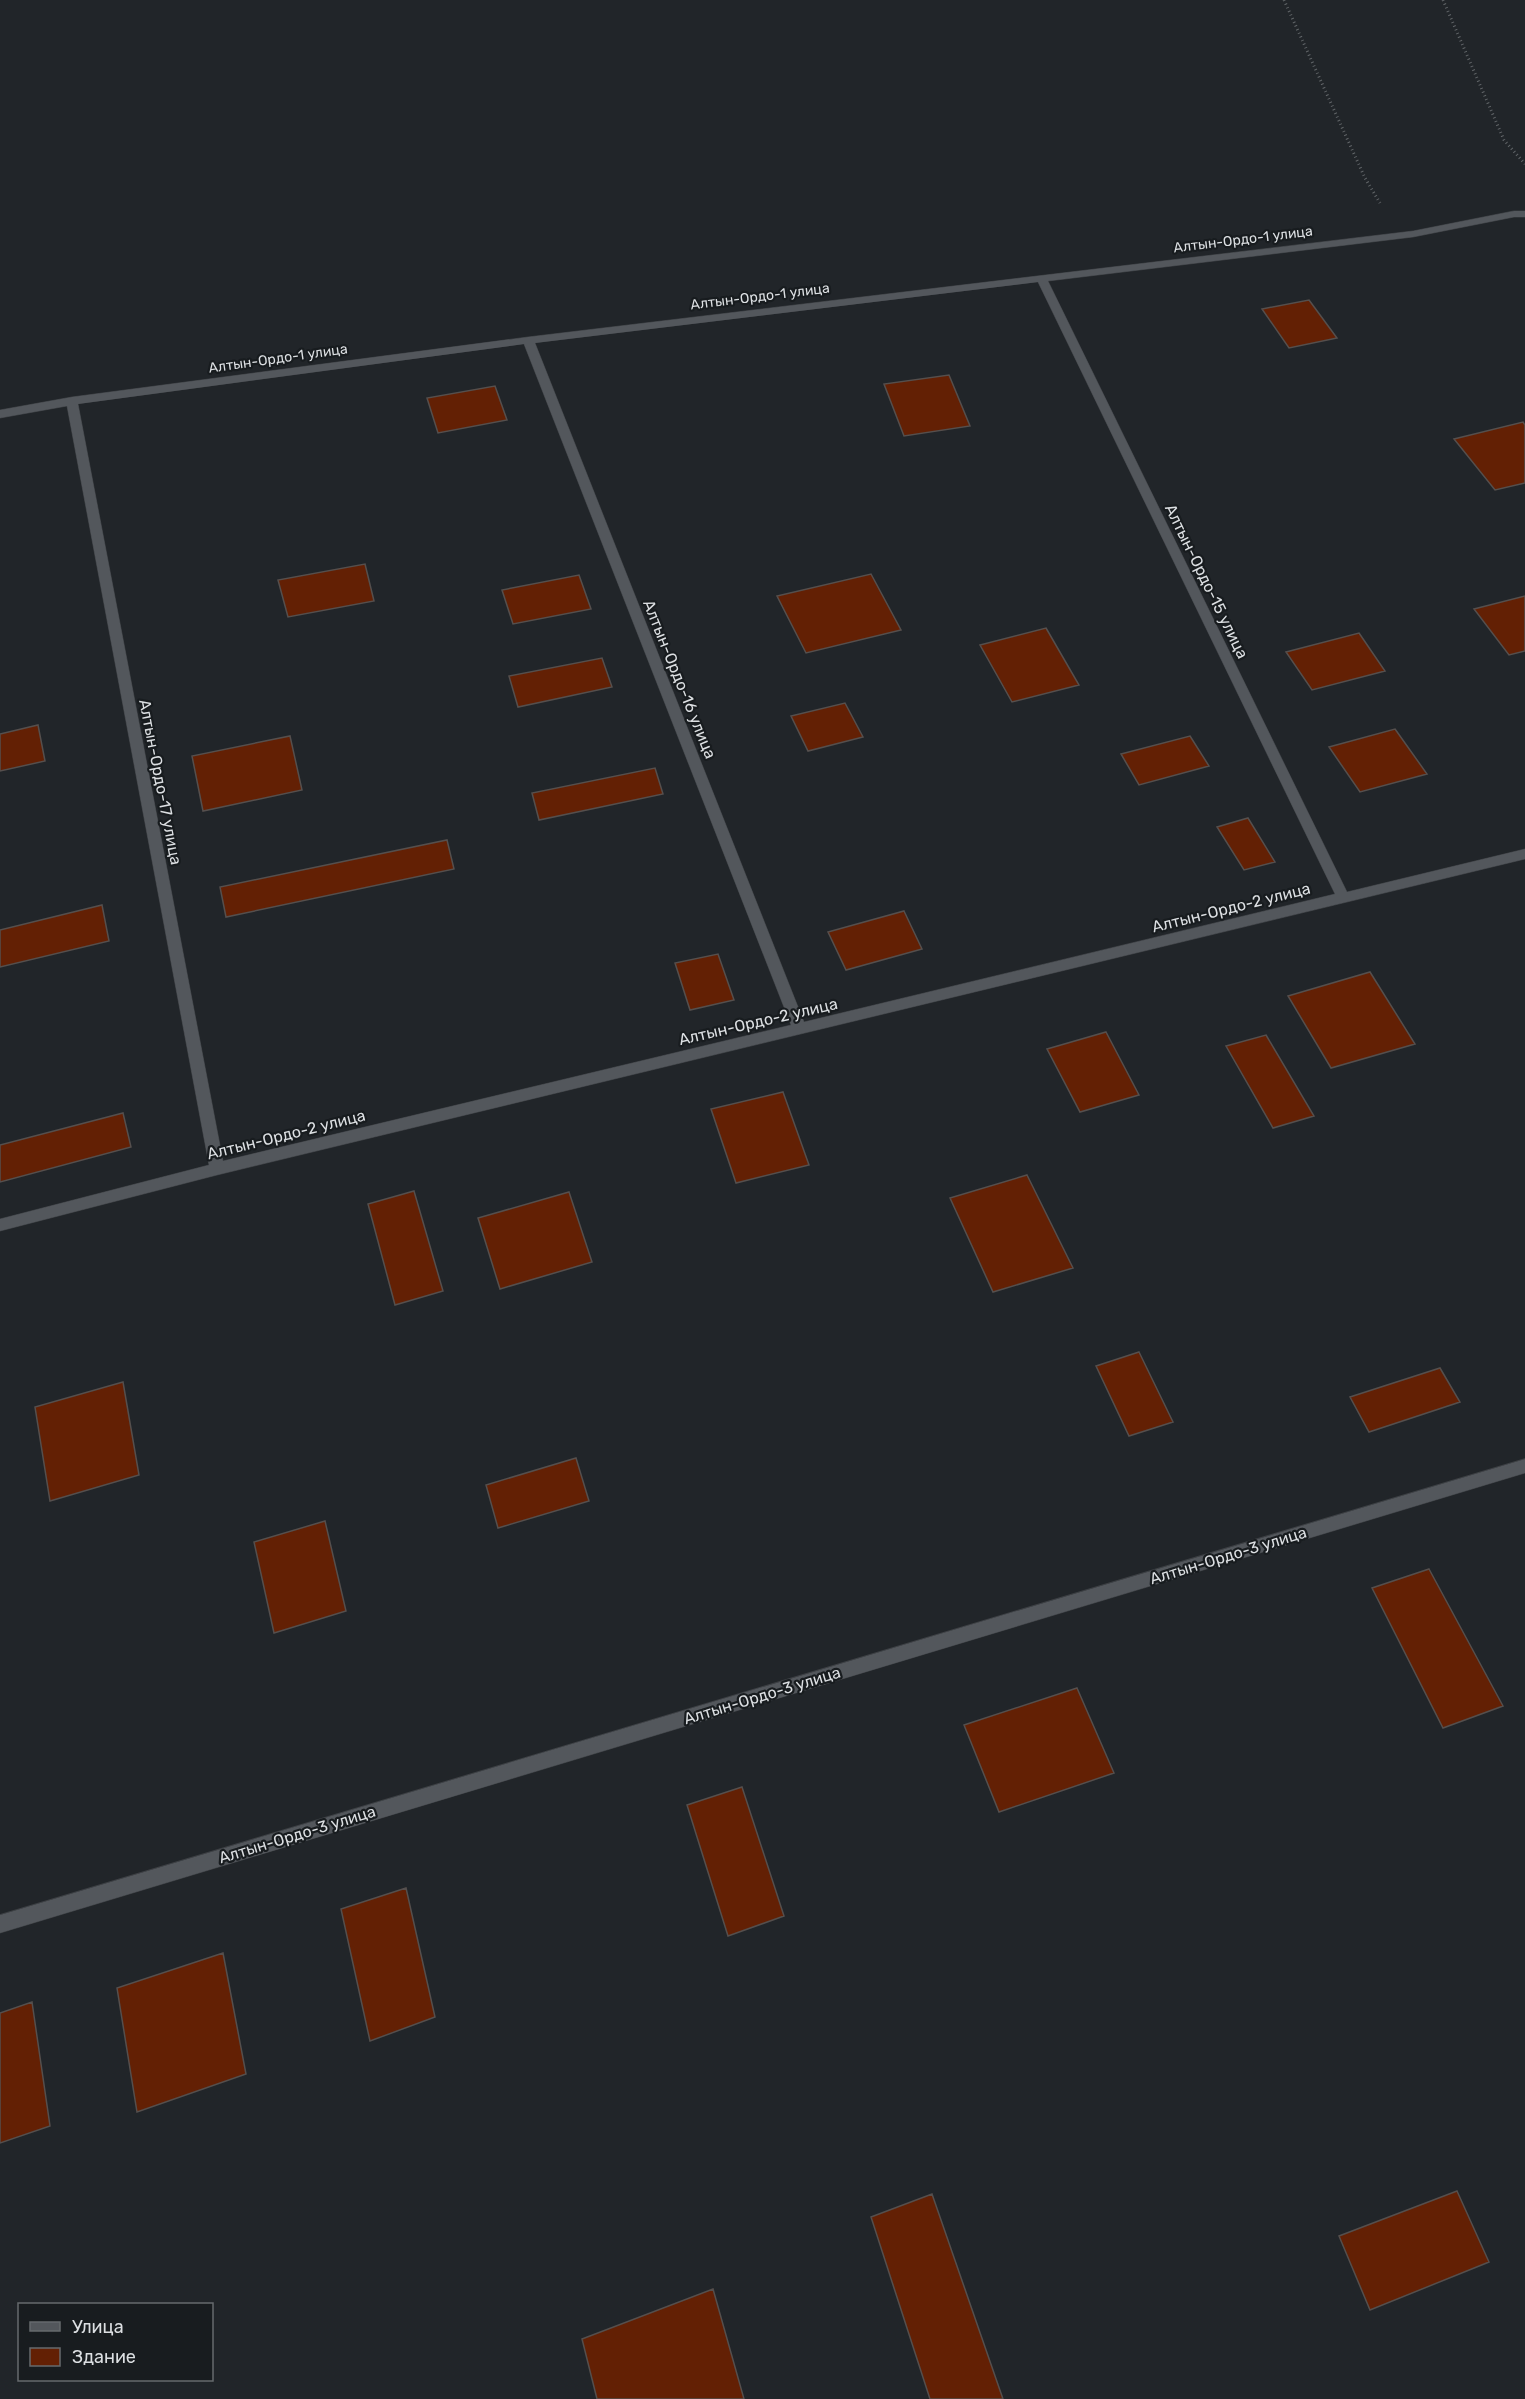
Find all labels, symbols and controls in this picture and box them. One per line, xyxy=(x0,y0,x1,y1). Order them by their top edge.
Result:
street label: Алтын-Ордо-1 улица xyxy=(1173,223,1314,256)
street label: Алтын-Ордо-1 улица xyxy=(690,280,831,313)
street label: Алтын-Ордо-1 улица xyxy=(208,340,349,377)
street label: Алтын-Ордо-15 улица xyxy=(1161,501,1252,662)
street label: Алтын-Ордо-16 улица xyxy=(639,597,720,761)
street label: Алтын-Ордо-17 улица xyxy=(135,698,186,867)
street label: Алтын-Ордо-2 улица xyxy=(1150,879,1312,936)
street label: Алтын-Ордо-2 улица xyxy=(677,994,839,1049)
street label: Алтын-Ордо-2 улица xyxy=(205,1106,367,1163)
street label: Алтын-Ордо-3 улица xyxy=(1147,1523,1309,1588)
street label: Алтын-Ордо-3 улица xyxy=(681,1663,843,1728)
street label: Алтын-Ордо-3 улица xyxy=(216,1802,378,1867)
legend xyxy=(18,2303,213,2381)
text: Улица xyxy=(72,2316,124,2338)
text: Здание xyxy=(72,2346,136,2368)

